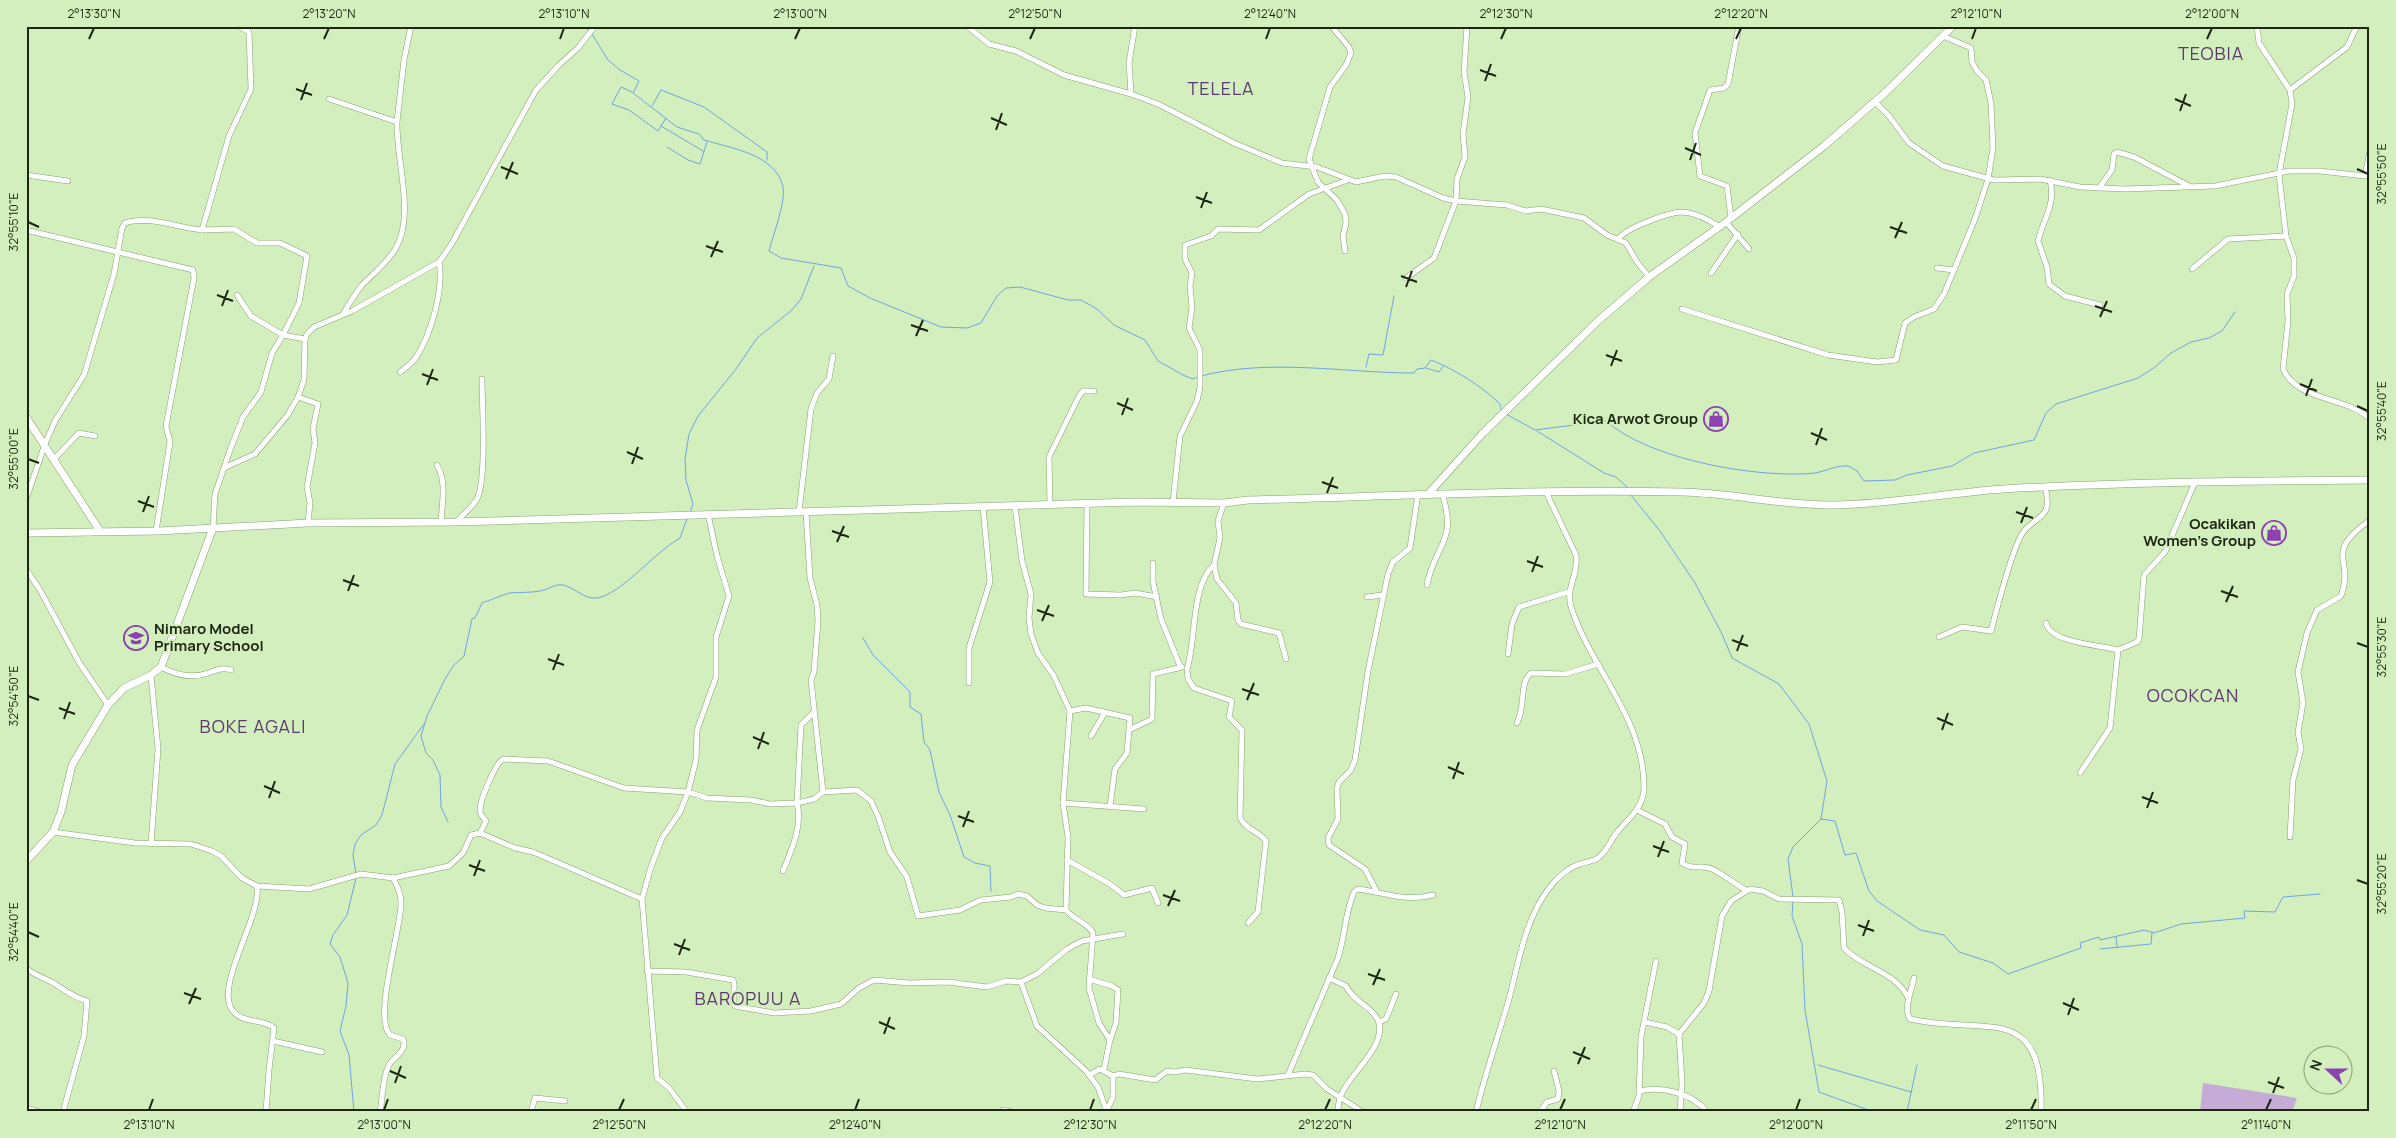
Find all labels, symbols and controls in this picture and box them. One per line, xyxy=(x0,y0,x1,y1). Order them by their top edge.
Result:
text: 2°13'30"N xyxy=(68,5,121,22)
text: 2°13'20"N xyxy=(302,5,356,22)
text: 2°13'10"N xyxy=(538,5,590,22)
text: 2°13'00"N xyxy=(773,5,827,22)
text: 2°12'50"N xyxy=(1008,5,1062,22)
text: 2°12'40"N xyxy=(1244,5,1296,22)
text: 2°12'30"N xyxy=(1479,5,1533,22)
text: 2°12'20"N xyxy=(1714,5,1768,22)
text: 2°12'10"N xyxy=(1950,5,2002,22)
text: 2°12'00"N xyxy=(2185,5,2239,22)
district label: TEOBIA xyxy=(2178,41,2244,65)
district label: TELELA xyxy=(1187,76,1255,100)
text: 32°55'50"E xyxy=(2373,143,2390,205)
text: 32°55'10"E xyxy=(5,192,22,251)
text: 32°55'40"E xyxy=(2373,381,2390,441)
shop icon: Kica Arwot Group xyxy=(1703,406,1729,432)
place label: Kica Arwot Group xyxy=(1573,408,1698,429)
text: 32°55'00"E xyxy=(5,428,22,490)
place label: Ocakikan Women's Group xyxy=(2143,513,2256,551)
shop icon: Ocakikan Women's Group xyxy=(2261,520,2287,546)
text: 32°55'30"E xyxy=(2373,616,2390,677)
place label: Nimaro Model Primary School xyxy=(154,618,264,656)
school or university icon: Nimaro Model Primary School xyxy=(123,625,149,651)
text: 32°54'50"E xyxy=(5,665,22,726)
district label: OCOKCAN xyxy=(2147,683,2239,707)
district label: BOKE AGALI xyxy=(200,714,306,738)
text: 32°55'20"E xyxy=(2373,853,2390,915)
text: 32°54'40"E xyxy=(5,902,22,962)
district label: BAROPUU A xyxy=(695,986,801,1010)
north arrow xyxy=(2304,1046,2354,1096)
text: N xyxy=(2305,1057,2326,1073)
text: 2°13'10"N xyxy=(123,1116,175,1133)
text: 2°13'00"N xyxy=(357,1116,411,1133)
text: 2°12'50"N xyxy=(592,1116,646,1133)
text: 2°12'40"N xyxy=(829,1116,881,1133)
text: 2°12'30"N xyxy=(1063,1116,1117,1133)
text: 2°12'20"N xyxy=(1298,1116,1352,1133)
text: 2°12'10"N xyxy=(1534,1116,1586,1133)
text: 2°12'00"N xyxy=(1769,1116,1823,1133)
text: 2°11'50"N xyxy=(2005,1116,2057,1133)
text: 2°11'40"N xyxy=(2241,1116,2291,1133)

